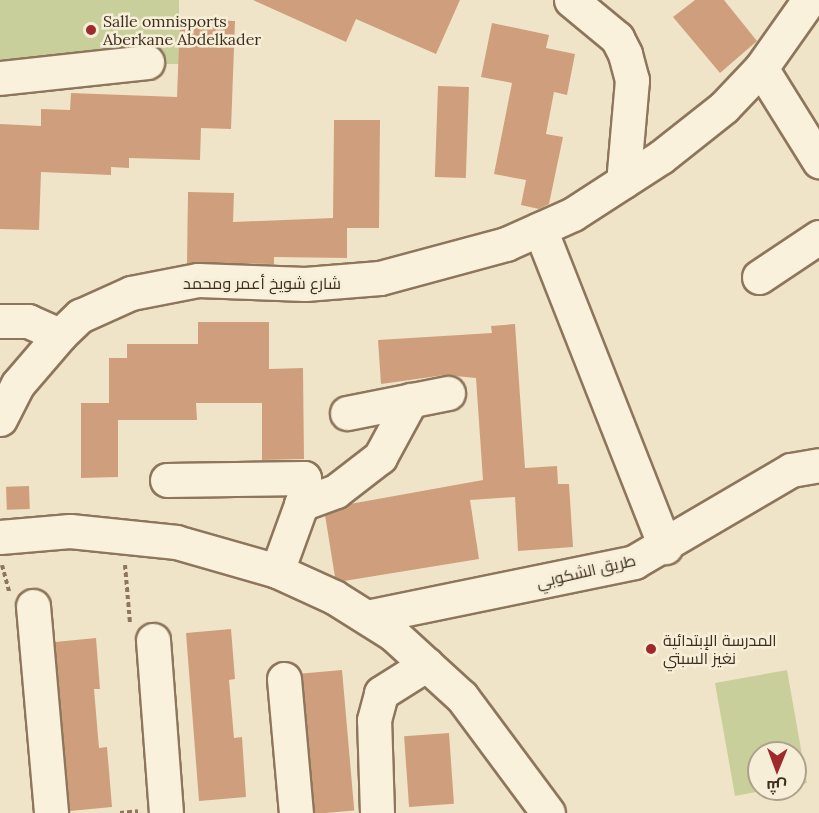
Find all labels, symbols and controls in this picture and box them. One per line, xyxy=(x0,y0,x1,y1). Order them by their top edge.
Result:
place label: Salle omnisports Aberkane Abdelkader xyxy=(103,11,261,49)
marker: Salle omnisports Aberkane Abdelkader xyxy=(84,23,98,37)
street label: شارع شويخ أعمر ومحمد xyxy=(183,273,341,293)
street label: طريق الشكوبي xyxy=(534,550,638,592)
place label: المدرسة الإبتدائية نغيز السبتي xyxy=(663,630,777,668)
marker: المدرسة الإبتدائية نغيز السبتي xyxy=(644,642,658,656)
north arrow xyxy=(747,741,807,801)
text: ش xyxy=(766,777,787,797)

